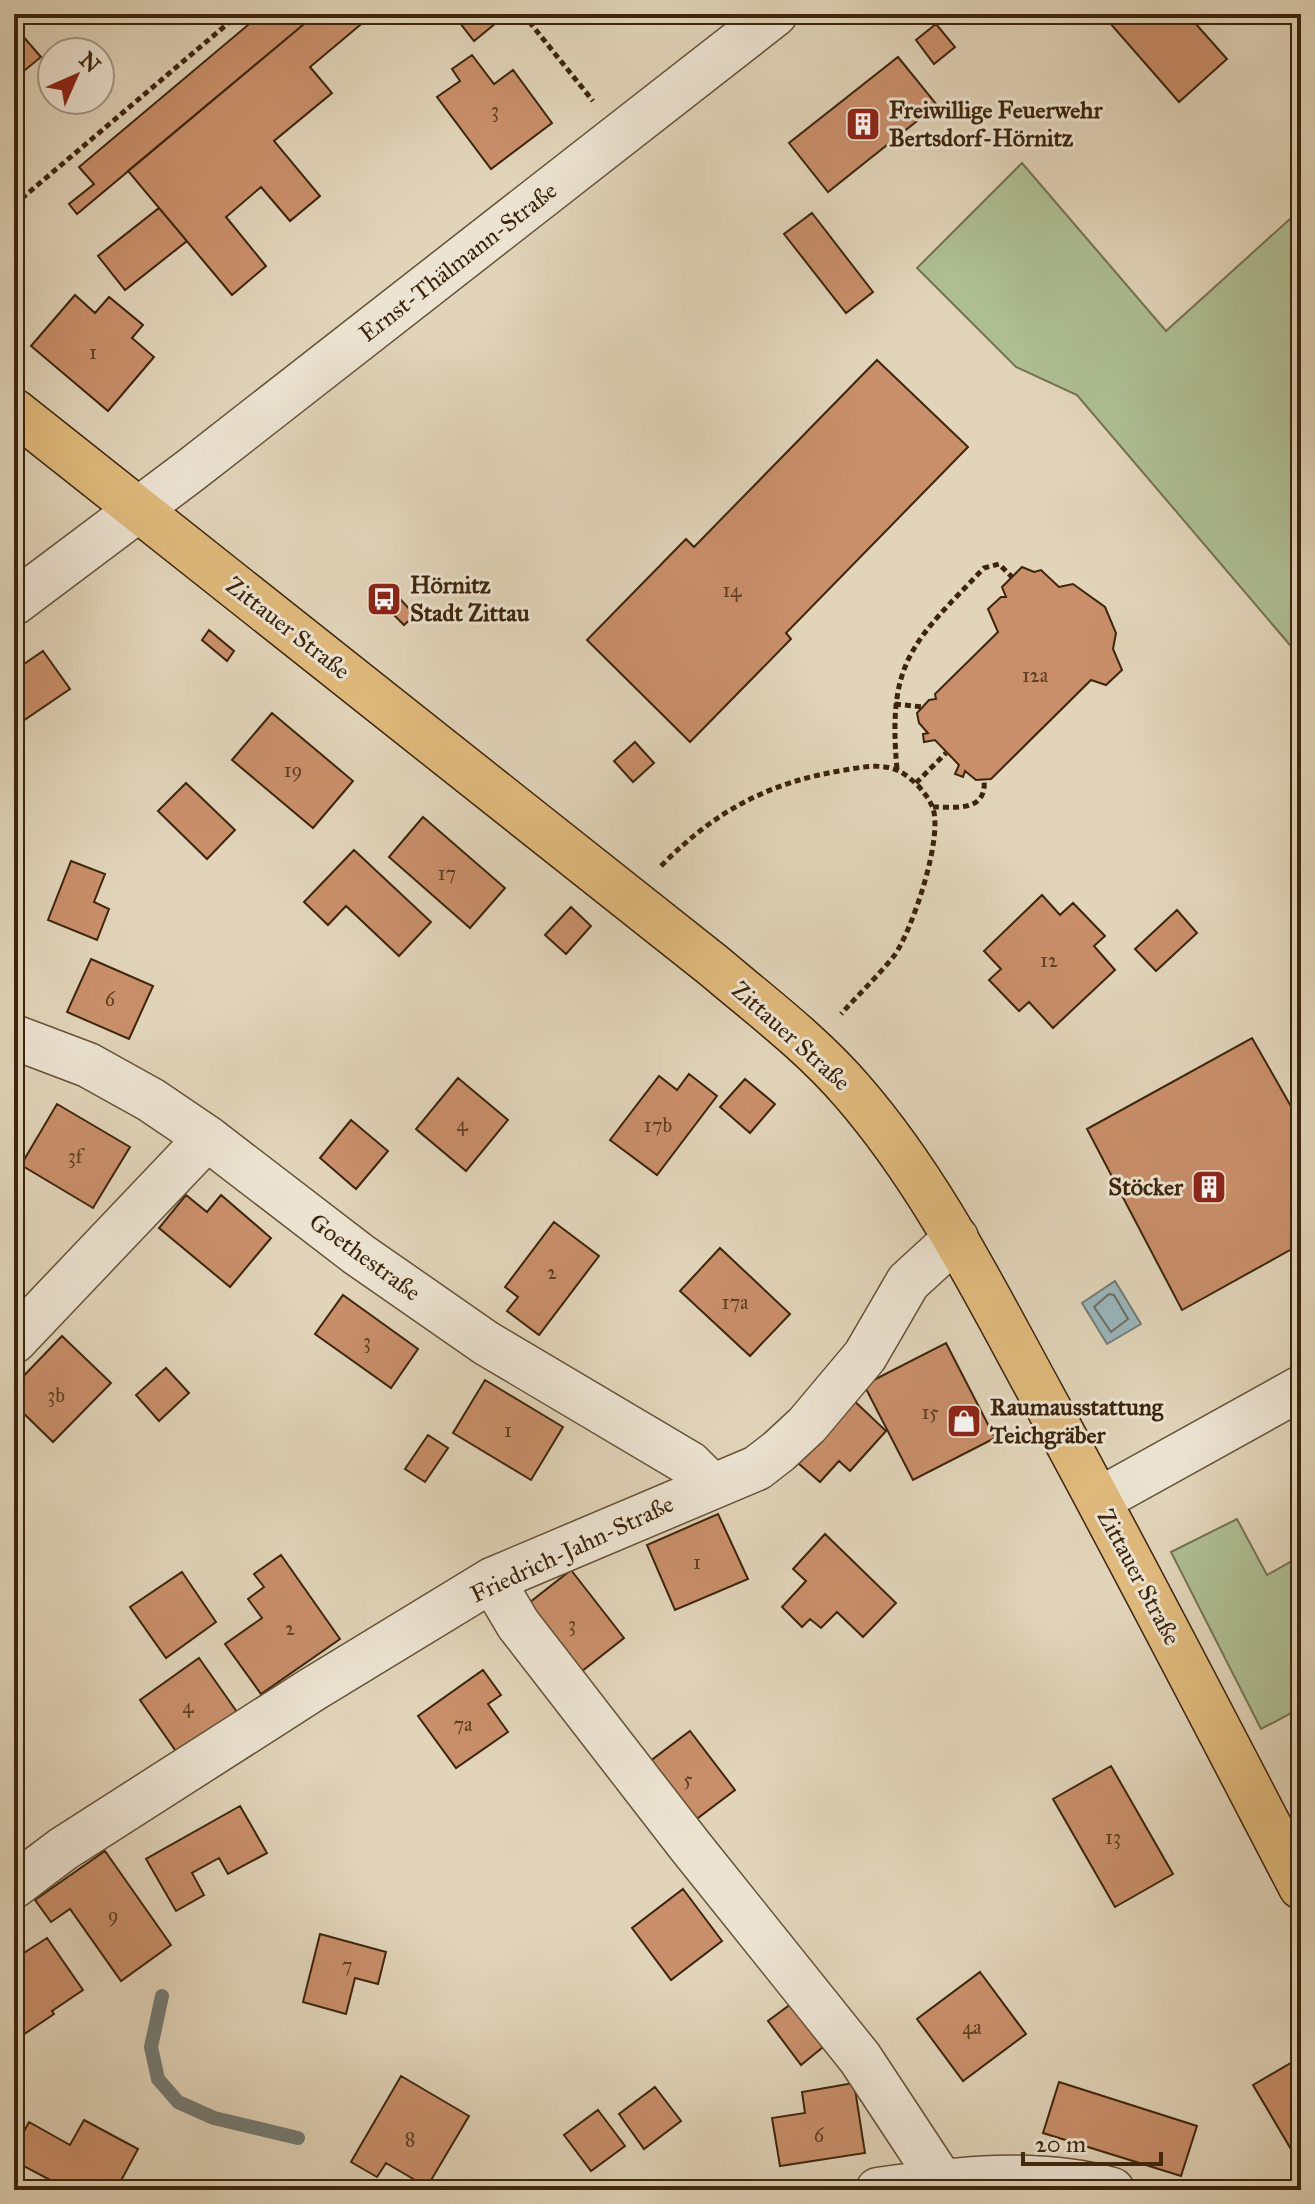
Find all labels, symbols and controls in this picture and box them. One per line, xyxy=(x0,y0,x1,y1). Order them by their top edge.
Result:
north arrow xyxy=(36,36,116,116)
text: N xyxy=(74,46,106,79)
place label: Freiwillige Feuerwehr Bertsdorf-Hörnitz xyxy=(889,95,1103,153)
house number: 3 xyxy=(491,98,499,122)
building icon: Freiwillige Feuerwehr Bertsdorf-Hörnitz xyxy=(844,105,882,143)
street label: Ernst-Thälmann-Straße xyxy=(353,175,563,349)
house number: 1 xyxy=(89,340,97,364)
street label: Zittauer Straße xyxy=(220,570,356,686)
place label: Hörnitz Stadt Zittau xyxy=(410,570,530,628)
house number: 14 xyxy=(722,578,742,602)
bus stop icon: Hörnitz Stadt Zittau xyxy=(365,580,403,618)
house number: 12a xyxy=(1022,663,1049,687)
house number: 19 xyxy=(284,758,302,782)
house number: 17 xyxy=(438,861,456,885)
house number: 12 xyxy=(1040,948,1058,972)
street label: Zittauer Straße xyxy=(725,975,857,1097)
house number: 6 xyxy=(105,987,116,1011)
house number: 4 xyxy=(456,1112,468,1136)
house number: 17b xyxy=(644,1113,672,1137)
house number: 3f xyxy=(68,1144,86,1168)
building icon: Stöcker xyxy=(1190,1168,1228,1206)
place label: Stöcker xyxy=(1108,1172,1184,1202)
street label: Goethestraße xyxy=(303,1207,427,1307)
house number: 2 xyxy=(547,1260,557,1284)
house number: 17a xyxy=(721,1290,749,1314)
house number: 3 xyxy=(363,1329,371,1353)
house number: 3b xyxy=(47,1383,65,1407)
place label: Raumausstattung Teichgräber xyxy=(989,1392,1164,1450)
house number: 15 xyxy=(921,1400,939,1424)
shop icon: Raumausstattung Teichgräber xyxy=(945,1402,983,1440)
house number: 1 xyxy=(504,1418,512,1442)
street label: Friedrich-Jahn-Straße xyxy=(466,1489,678,1609)
street label: Zittauer Straße xyxy=(1091,1504,1187,1650)
house number: 1 xyxy=(693,1550,701,1574)
house number: 3 xyxy=(568,1612,576,1636)
house number: 2 xyxy=(285,1616,295,1640)
house number: 4 xyxy=(182,1694,194,1718)
house number: 7a xyxy=(453,1712,473,1736)
house number: 5 xyxy=(683,1767,693,1791)
house number: 13 xyxy=(1105,1825,1121,1849)
house number: 9 xyxy=(108,1903,118,1927)
house number: 7 xyxy=(342,1953,352,1977)
house number: 4a xyxy=(962,2015,982,2039)
scale bar xyxy=(1023,2116,1161,2166)
house number: 6 xyxy=(814,2123,825,2147)
house number: 8 xyxy=(405,2127,415,2151)
text: 20 m xyxy=(1035,2129,1086,2159)

